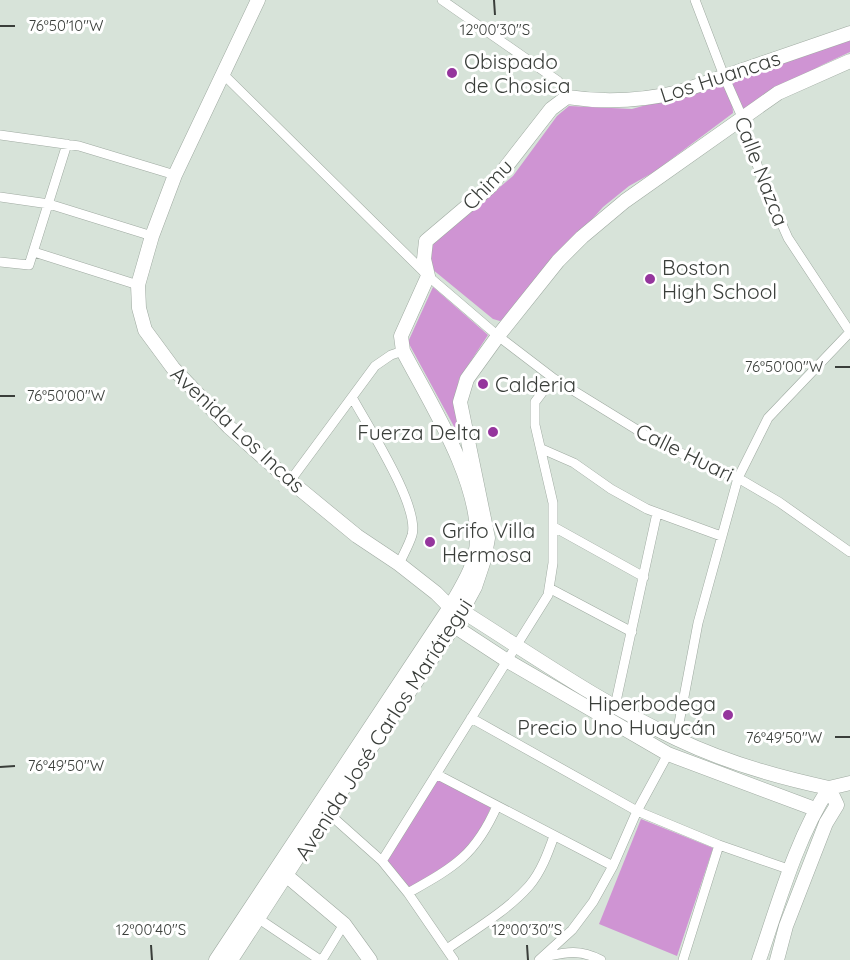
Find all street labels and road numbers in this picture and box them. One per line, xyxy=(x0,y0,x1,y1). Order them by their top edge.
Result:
street label: Los Huancas xyxy=(657,44,783,108)
street label: Calle Nazca xyxy=(729,113,795,229)
street label: Chimu xyxy=(456,153,518,215)
street label: Avenida Los Incas xyxy=(166,360,310,498)
street label: Calle Huari xyxy=(632,417,738,487)
street label: Avenida José Carlos Mariátegui xyxy=(289,593,477,865)

